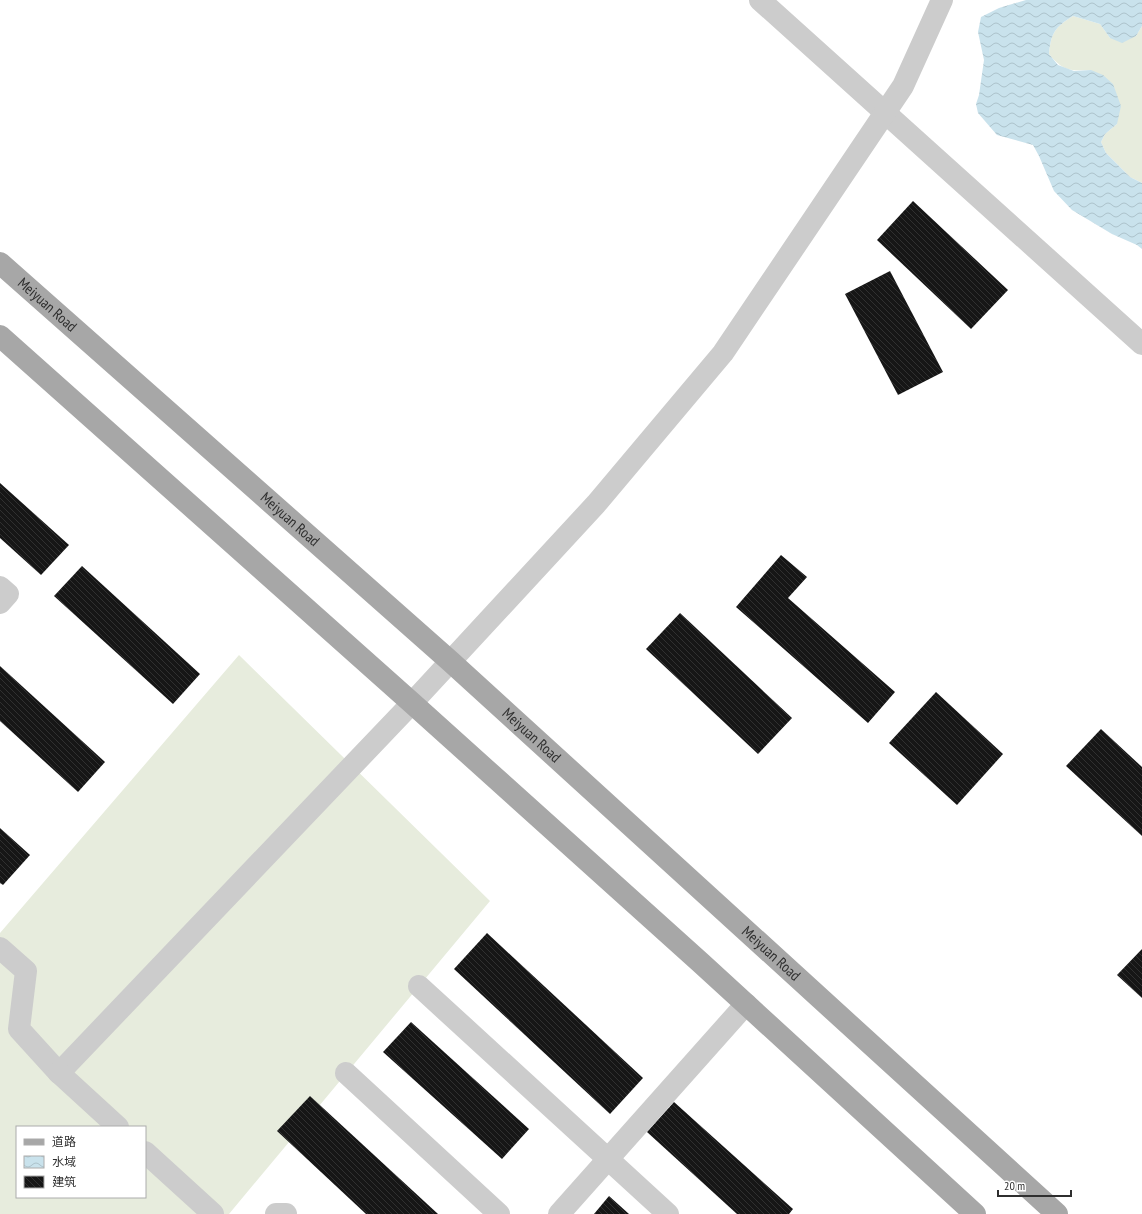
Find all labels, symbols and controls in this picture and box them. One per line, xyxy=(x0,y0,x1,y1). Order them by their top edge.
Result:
street label: Meiyuan Road xyxy=(14,273,81,336)
street label: Meiyuan Road xyxy=(257,488,324,550)
street label: Meiyuan Road xyxy=(499,703,565,766)
street label: Meiyuan Road xyxy=(738,922,805,985)
legend xyxy=(16,1126,146,1198)
text: 道路 xyxy=(52,1134,76,1149)
text: 水域 xyxy=(52,1154,76,1169)
scale bar xyxy=(998,1172,1071,1198)
text: 建筑 xyxy=(52,1174,76,1189)
text: 20 m xyxy=(1004,1178,1025,1193)

